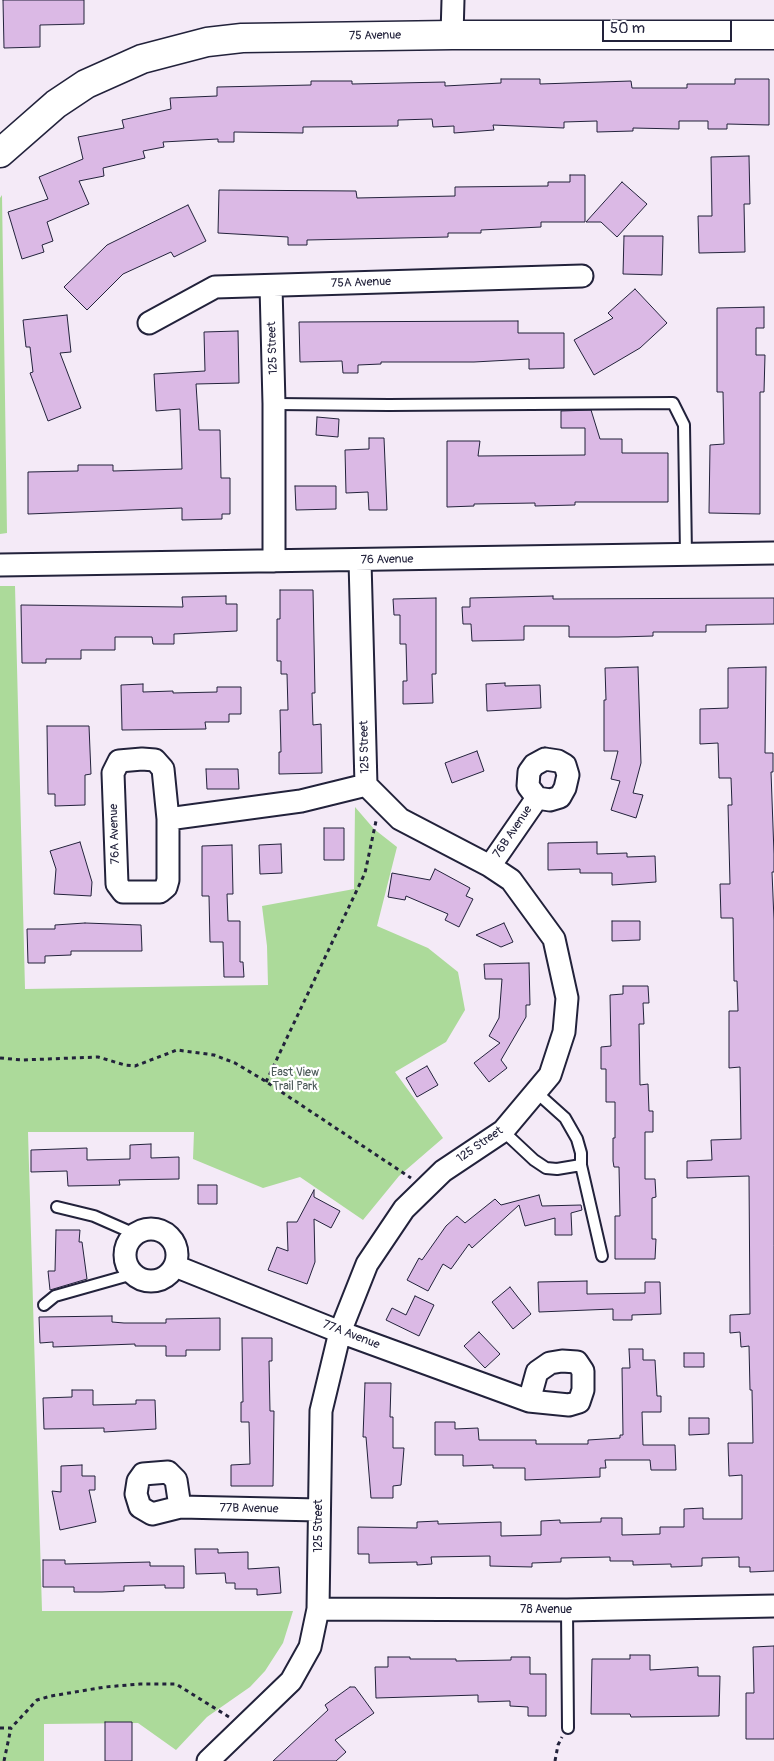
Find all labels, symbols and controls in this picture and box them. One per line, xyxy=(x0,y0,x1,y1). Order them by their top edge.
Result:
scale bar xyxy=(604,10,734,42)
text: 50 m xyxy=(610,19,645,38)
street label: 75 Avenue xyxy=(349,28,401,44)
street label: 75A Avenue xyxy=(331,275,391,291)
street label: 125 Street xyxy=(265,321,281,375)
street label: 76 Avenue xyxy=(360,552,414,568)
street label: 125 Street xyxy=(357,720,373,774)
street label: 76A Avenue xyxy=(107,803,123,865)
street label: 76B Avenue xyxy=(490,803,536,861)
park label: East View Trail Park xyxy=(271,1066,319,1094)
street label: 125 Street xyxy=(454,1124,506,1166)
street label: 77A Avenue xyxy=(320,1318,382,1352)
street label: 125 Street xyxy=(312,1499,326,1553)
street label: 77B Avenue xyxy=(219,1501,279,1517)
street label: 78 Avenue xyxy=(520,1603,572,1617)

